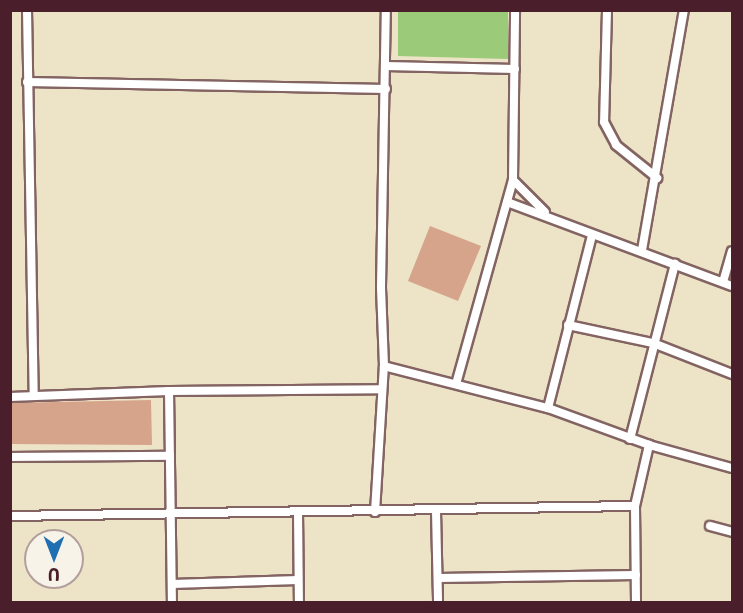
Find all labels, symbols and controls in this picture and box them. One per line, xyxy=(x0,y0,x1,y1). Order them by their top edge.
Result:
north arrow xyxy=(24,529,84,589)
text: U xyxy=(48,563,60,587)

